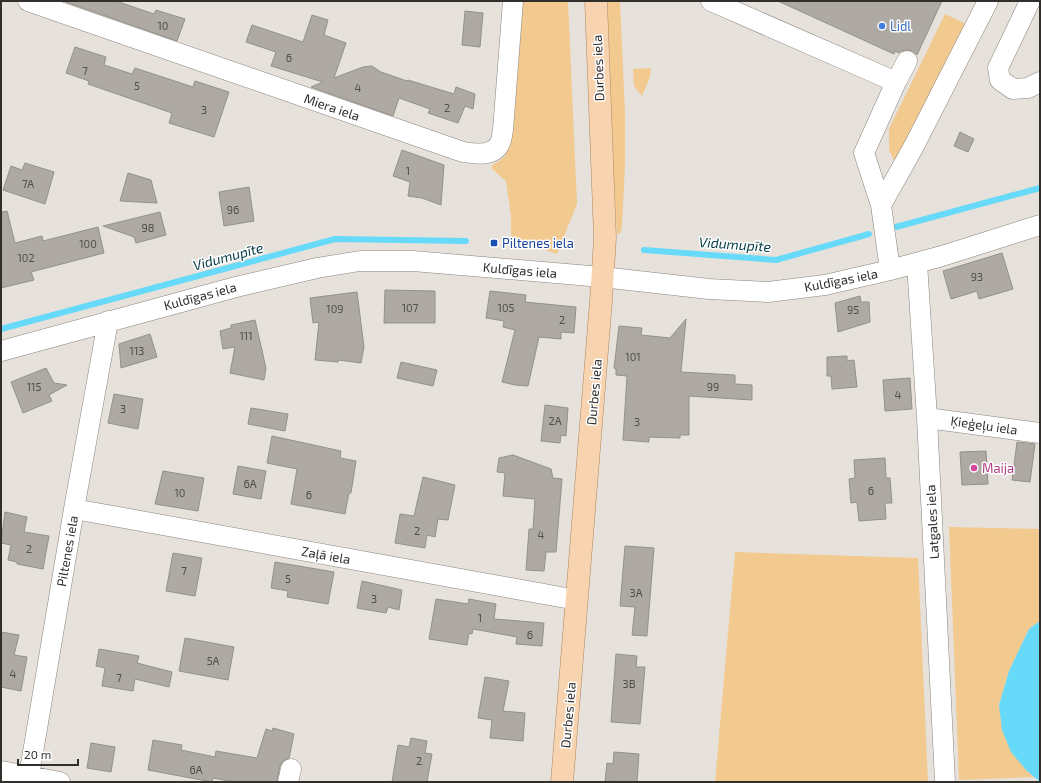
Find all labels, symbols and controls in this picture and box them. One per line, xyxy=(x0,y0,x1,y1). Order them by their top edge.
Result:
place label: Lidl xyxy=(890,18,911,34)
house number: 10 xyxy=(157,19,169,32)
marker: Lidl xyxy=(877,21,887,31)
street label: Durbes iela xyxy=(589,35,607,101)
house number: 6 xyxy=(286,51,292,64)
house number: 7 xyxy=(82,64,88,77)
house number: 5 xyxy=(134,79,140,92)
house number: 4 xyxy=(355,81,362,94)
street label: Miera iela xyxy=(302,90,362,124)
house number: 2 xyxy=(444,101,450,114)
house number: 3 xyxy=(201,103,207,116)
house number: 1 xyxy=(406,164,410,177)
house number: 7A xyxy=(22,177,34,190)
house number: 96 xyxy=(227,203,239,216)
house number: 98 xyxy=(142,221,154,234)
water label: Vidumupīte xyxy=(698,233,772,255)
place label: Piltenes iela xyxy=(502,235,574,251)
house number: 100 xyxy=(79,237,97,250)
water label: Vidumupīte xyxy=(191,238,266,274)
marker: Piltenes iela xyxy=(489,238,499,248)
house number: 102 xyxy=(17,251,35,264)
street label: Kuldīgas iela xyxy=(482,259,558,281)
street label: Kuldīgas iela xyxy=(803,265,879,295)
house number: 93 xyxy=(971,270,983,283)
street label: Kuldīgas iela xyxy=(162,279,238,313)
house number: 107 xyxy=(402,301,419,314)
house number: 105 xyxy=(498,301,515,314)
house number: 109 xyxy=(326,302,344,315)
house number: 95 xyxy=(847,303,859,316)
house number: 2 xyxy=(559,313,565,326)
house number: 111 xyxy=(239,329,253,342)
house number: 113 xyxy=(130,344,144,357)
house number: 101 xyxy=(625,350,641,363)
street label: Durbes iela xyxy=(583,358,605,426)
house number: 115 xyxy=(27,380,41,393)
house number: 99 xyxy=(707,380,719,393)
house number: 4 xyxy=(895,388,902,401)
house number: 3 xyxy=(120,402,126,415)
street label: Ķieģeļu iela xyxy=(949,412,1019,439)
house number: 2A xyxy=(548,414,562,427)
house number: 3 xyxy=(634,415,640,428)
place label: Maija xyxy=(982,460,1014,476)
marker: Maija xyxy=(969,463,979,473)
house number: 6A xyxy=(243,477,257,490)
house number: 6 xyxy=(868,484,874,497)
street label: Latgales iela xyxy=(922,484,942,560)
house number: 10 xyxy=(174,486,186,499)
house number: 6 xyxy=(306,488,312,501)
street label: Piltenes iela xyxy=(53,514,81,588)
house number: 2 xyxy=(414,524,420,537)
house number: 4 xyxy=(538,528,545,541)
house number: 2 xyxy=(26,542,32,555)
street label: Zaļā iela xyxy=(300,543,352,568)
house number: 7 xyxy=(181,564,187,577)
house number: 5 xyxy=(285,572,291,585)
house number: 3A xyxy=(630,586,643,599)
house number: 3 xyxy=(371,592,377,605)
house number: 1 xyxy=(478,611,482,624)
house number: 6 xyxy=(527,628,533,641)
house number: 5A xyxy=(207,654,220,667)
house number: 4 xyxy=(10,667,17,680)
house number: 7 xyxy=(116,671,122,684)
house number: 3B xyxy=(623,677,636,690)
street label: Durbes iela xyxy=(557,681,579,749)
scale bar xyxy=(18,741,78,767)
text: 20 m xyxy=(24,747,51,761)
house number: 2 xyxy=(416,754,422,767)
house number: 6A xyxy=(189,763,203,776)

